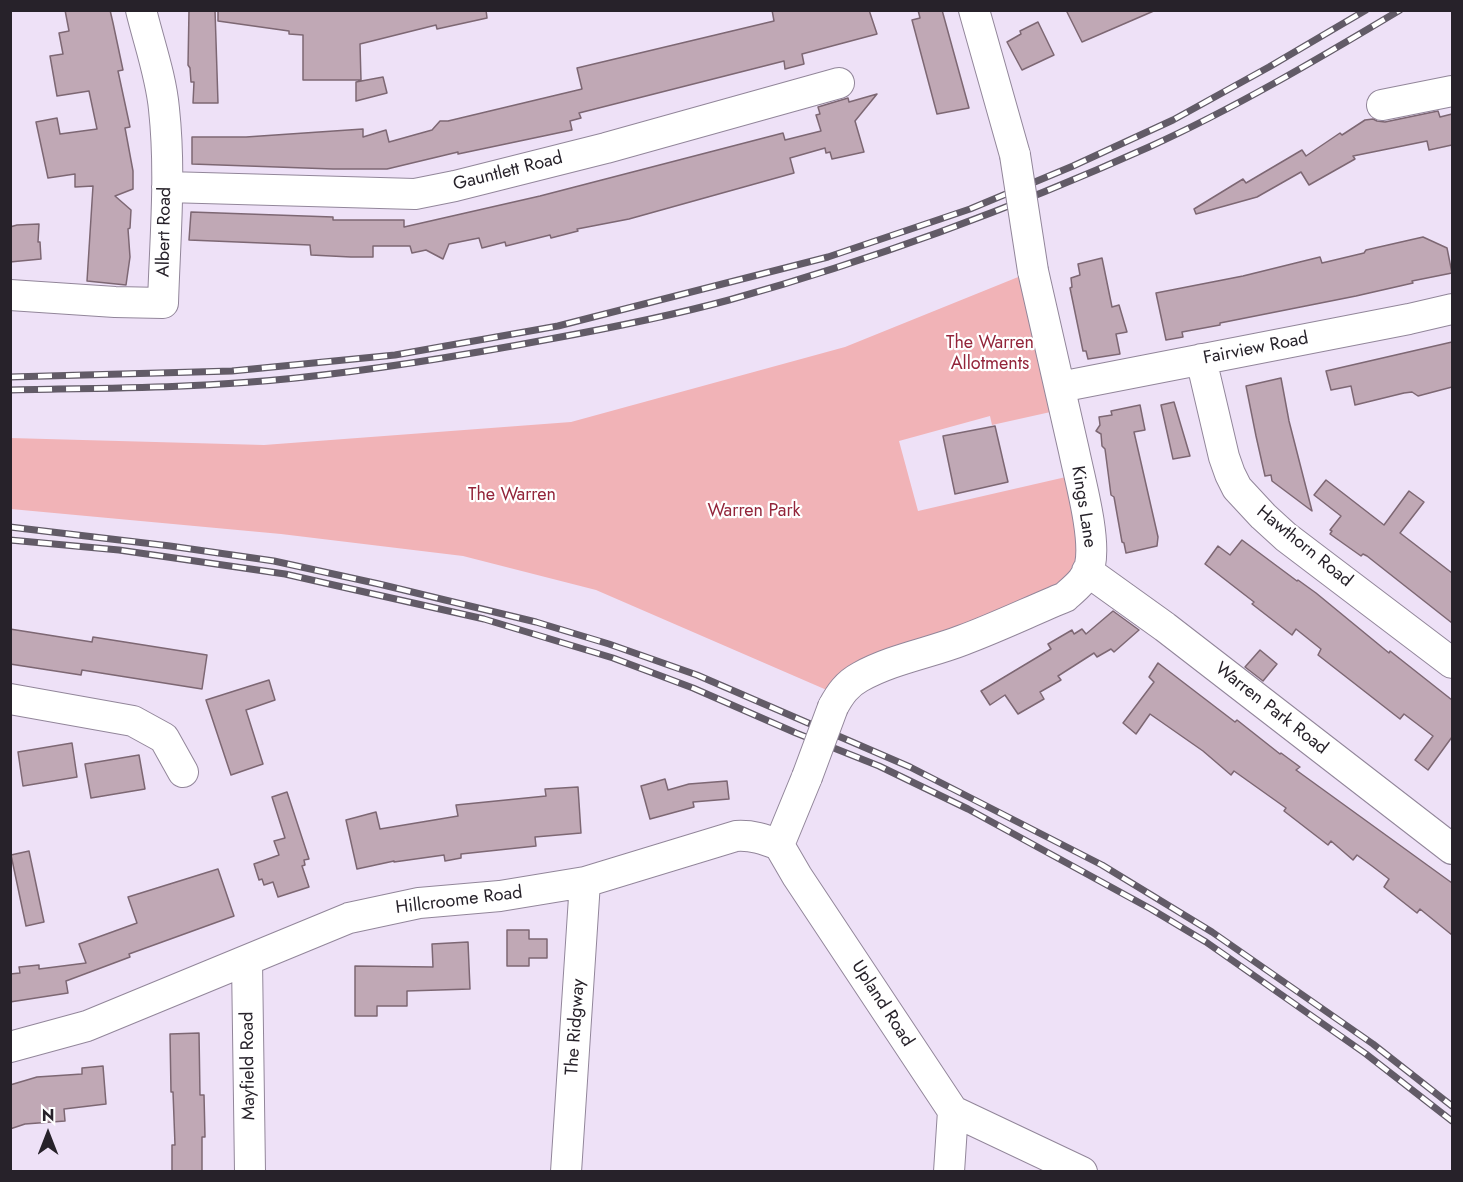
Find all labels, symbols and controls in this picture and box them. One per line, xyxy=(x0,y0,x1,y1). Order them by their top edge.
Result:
street label: Gauntlett Road xyxy=(451,148,565,196)
street label: Albert Road xyxy=(153,187,177,277)
street label: Fairview Road xyxy=(1202,328,1310,370)
park label: The Warren Allotments xyxy=(946,333,1034,376)
street label: Kings Lane xyxy=(1066,464,1100,550)
park label: The Warren xyxy=(468,485,556,507)
park label: Warren Park xyxy=(708,501,800,523)
street label: Hawthorn Road xyxy=(1252,502,1356,592)
street label: Warren Park Road xyxy=(1210,658,1332,760)
street label: Hillcroome Road xyxy=(394,883,524,919)
street label: Upland Road xyxy=(846,957,918,1051)
street label: The Ridgway xyxy=(562,978,590,1076)
street label: Mayfield Road xyxy=(237,1011,261,1121)
north arrow xyxy=(18,1104,78,1164)
text: N xyxy=(42,1104,54,1127)

